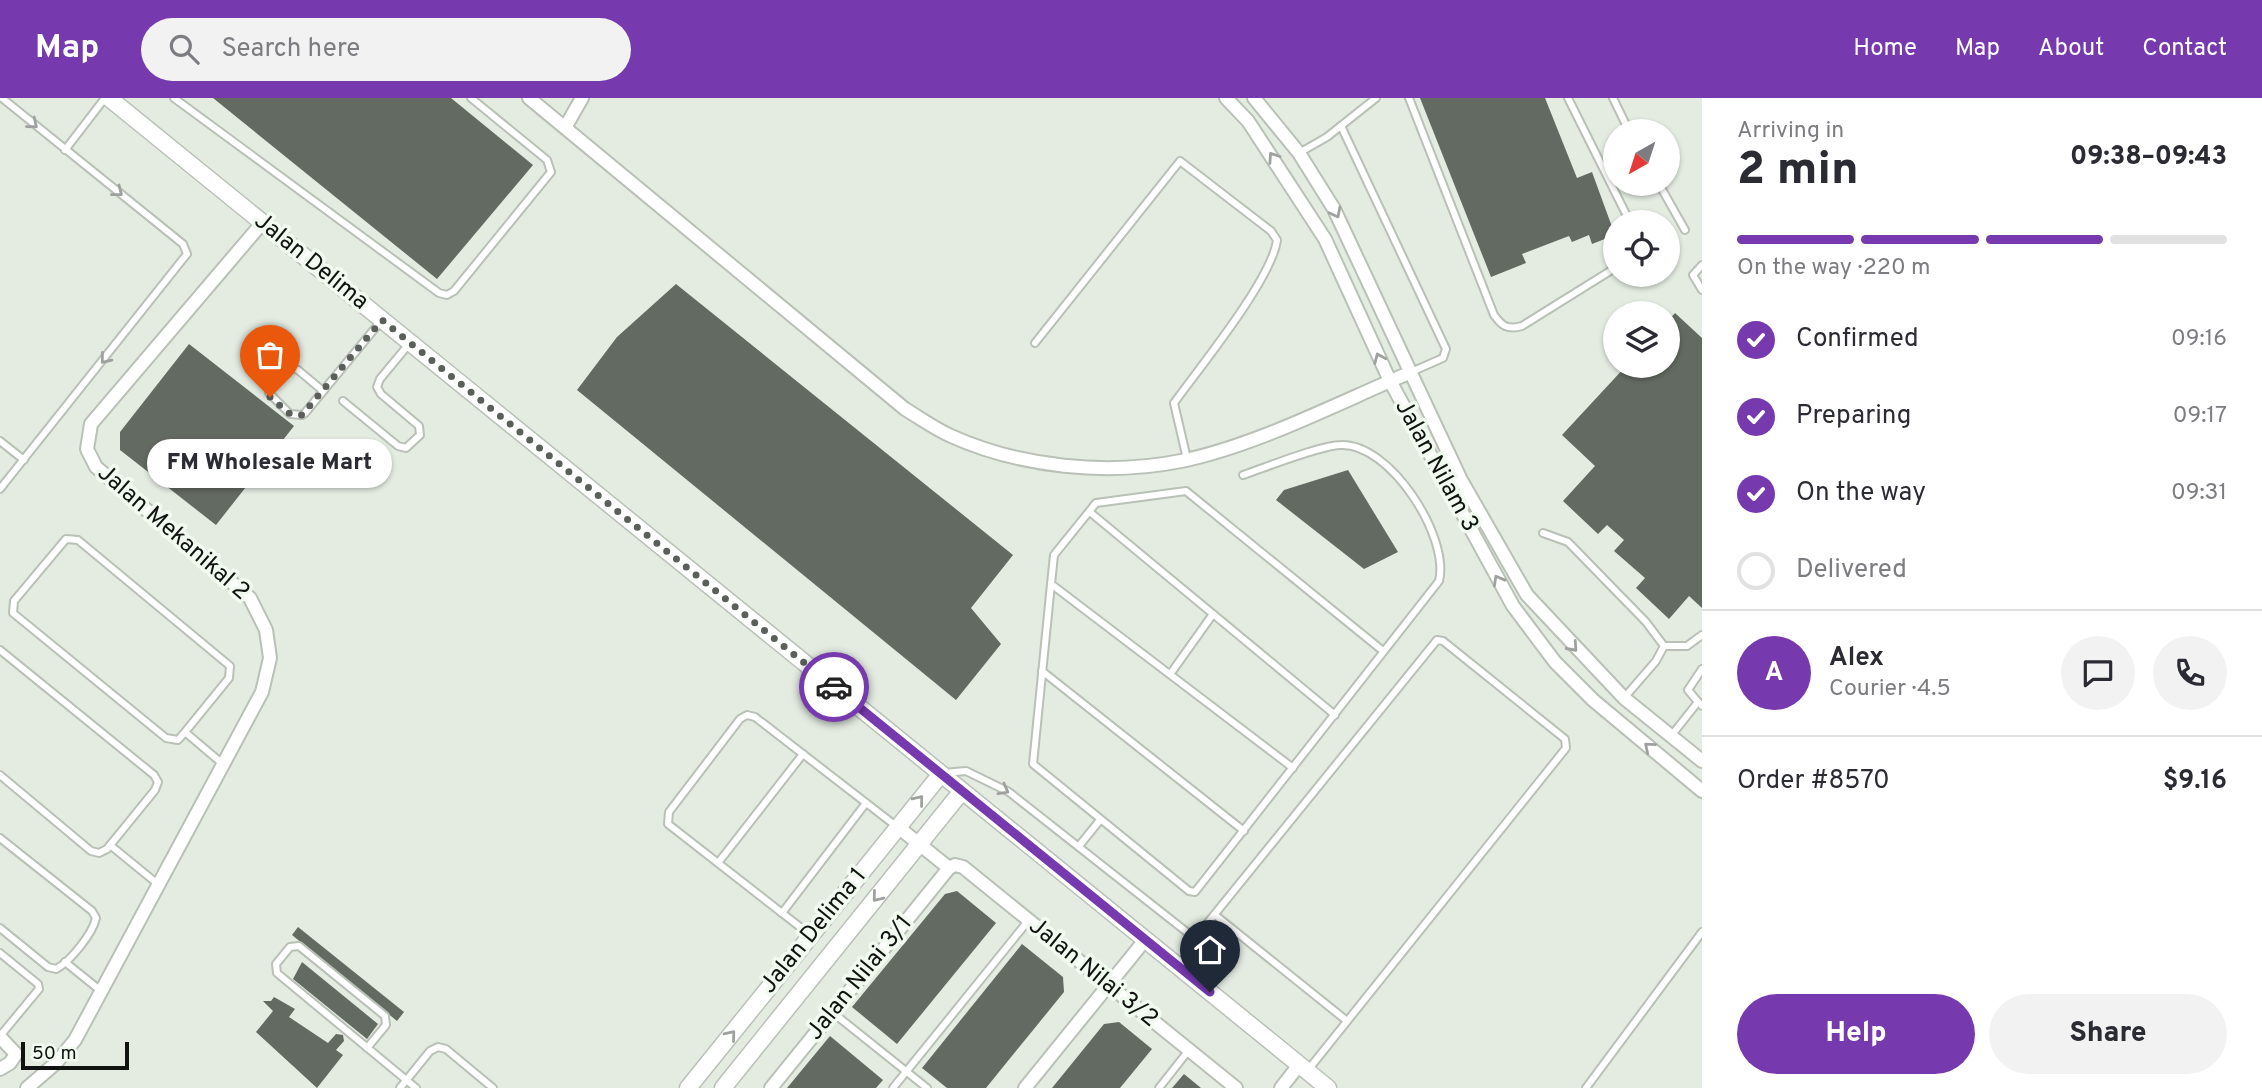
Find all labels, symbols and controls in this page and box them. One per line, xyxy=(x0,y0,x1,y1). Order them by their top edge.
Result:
search box xyxy=(141,18,631,81)
text: Map xyxy=(35,28,99,70)
icon: search xyxy=(165,30,203,68)
text: Search here xyxy=(221,33,360,66)
text: Home xyxy=(1853,34,1917,64)
text: Map xyxy=(1955,34,2000,64)
text: About xyxy=(2038,34,2104,64)
text: Contact xyxy=(2142,34,2227,64)
one-way arrow xyxy=(25,116,38,128)
text: Arriving in xyxy=(1737,117,1844,146)
north arrow xyxy=(1603,119,1680,196)
map controls xyxy=(1603,119,1680,378)
text: 09:38–09:43 xyxy=(2070,141,2227,174)
text: 2 min xyxy=(1737,142,1859,201)
one-way arrow xyxy=(1269,152,1281,165)
one-way arrow xyxy=(111,184,123,197)
one-way arrow xyxy=(1327,206,1341,218)
street label: Jalan Delima xyxy=(248,207,374,317)
button: locate xyxy=(1603,210,1680,287)
text: On the way · 220 m xyxy=(1737,254,1931,283)
button: layers xyxy=(1603,301,1680,378)
icon: check xyxy=(1737,321,1775,359)
text: Confirmed xyxy=(1796,323,1919,356)
pin xyxy=(240,325,300,397)
text: 09:16 xyxy=(2171,325,2227,354)
icon: bag xyxy=(251,336,289,374)
one-way arrow xyxy=(101,351,113,364)
one-way arrow xyxy=(1374,353,1388,365)
street label: Jalan Nilam 3 xyxy=(1387,395,1485,537)
icon: check xyxy=(1737,398,1775,436)
text: Preparing xyxy=(1796,400,1911,433)
text: 09:17 xyxy=(2173,402,2227,431)
callout: FM Wholesale Mart xyxy=(148,439,392,488)
text: FM Wholesale Mart xyxy=(167,449,372,478)
street label: Jalan Mekanikal 2 xyxy=(91,459,255,607)
icon: check xyxy=(1737,475,1775,513)
text: On the way xyxy=(1796,477,1926,510)
text: 09:31 xyxy=(2171,479,2227,508)
text: Delivered xyxy=(1796,554,1907,587)
one-way arrow xyxy=(1493,575,1507,587)
button: chat xyxy=(2061,636,2135,710)
button: phone xyxy=(2153,636,2227,710)
one-way arrow xyxy=(1565,639,1577,652)
text: Alex xyxy=(1829,642,1884,675)
courier xyxy=(799,652,869,722)
text: A xyxy=(1765,657,1783,690)
icon: car xyxy=(815,668,853,706)
text: Courier · 4.5 xyxy=(1829,675,1951,704)
one-way arrow xyxy=(1645,743,1657,756)
text: Order #8570 xyxy=(1737,765,1890,798)
text: $9.16 xyxy=(2163,765,2227,798)
one-way arrow xyxy=(997,782,1010,795)
one-way arrow xyxy=(911,796,924,808)
street label: Jalan Delima 1 xyxy=(754,862,874,1000)
one-way arrow xyxy=(872,890,885,902)
street label: Jalan Nilai 3/1 xyxy=(800,909,920,1047)
street label: Jalan Nilai 3/2 xyxy=(1022,912,1164,1034)
pin xyxy=(1180,920,1240,992)
icon: home xyxy=(1191,931,1229,969)
button: Help xyxy=(1737,994,1975,1074)
button: Share xyxy=(1989,994,2227,1074)
one-way arrow xyxy=(722,1030,735,1042)
scale bar xyxy=(21,1039,130,1071)
text: 50 m xyxy=(32,1042,77,1066)

